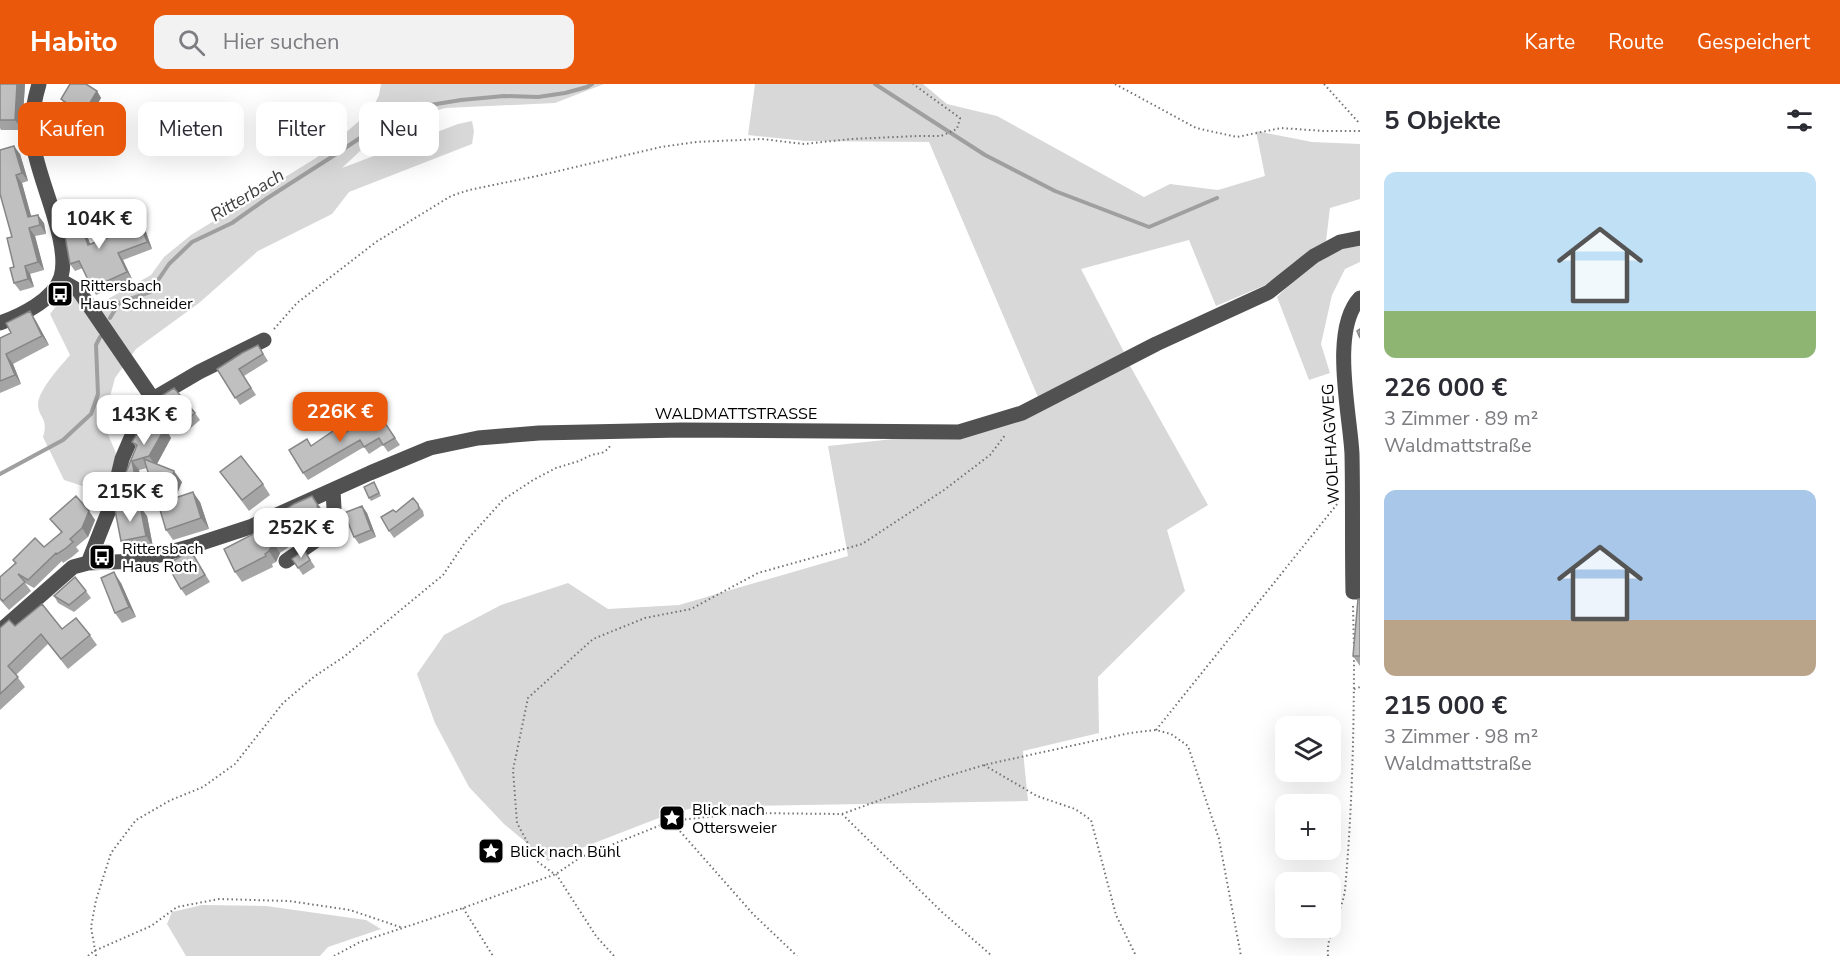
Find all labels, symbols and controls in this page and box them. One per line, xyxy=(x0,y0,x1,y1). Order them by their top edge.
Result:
search box xyxy=(154,15,574,69)
text: Habito xyxy=(30,23,118,61)
icon: search xyxy=(175,26,208,59)
text: Hier suchen xyxy=(223,27,340,57)
text: Karte xyxy=(1525,28,1575,56)
text: Route xyxy=(1608,28,1664,56)
text: Gespeichert xyxy=(1697,28,1810,56)
chip: Kaufen xyxy=(18,102,126,156)
chip: Mieten xyxy=(138,102,244,156)
chip: Filter xyxy=(256,102,347,156)
chip: Neu xyxy=(359,102,439,156)
text: 5 Objekte xyxy=(1384,103,1501,138)
icon: filters xyxy=(1783,104,1816,137)
water label: Ritterbach xyxy=(205,163,289,227)
pin: 104K € xyxy=(50,199,148,250)
text: 104K € xyxy=(66,205,132,232)
icon: home xyxy=(1546,211,1654,319)
place label: Rittersbach Haus Schneider xyxy=(80,275,193,315)
bus stop icon: Rittersbach Haus Schneider xyxy=(45,279,75,309)
text: 226 000 € xyxy=(1384,370,1507,405)
street label: WOLFHAGWEG xyxy=(1317,383,1345,505)
pin: 226K € xyxy=(291,392,389,443)
pin: 143K € xyxy=(95,395,193,446)
text: 226K € xyxy=(307,398,373,425)
text: 143K € xyxy=(111,401,177,428)
street label: WALDMATTSTRASSE xyxy=(655,403,817,425)
text: 3 Zimmer · 89 m² xyxy=(1384,405,1538,432)
text: Waldmattstraße xyxy=(1384,432,1532,459)
pin: 215K € xyxy=(81,472,179,523)
text: 215K € xyxy=(97,478,163,505)
pin: 252K € xyxy=(252,508,350,559)
text: 252K € xyxy=(268,514,334,541)
icon: home xyxy=(1546,529,1654,637)
place label: Rittersbach Haus Roth xyxy=(122,538,204,578)
bus stop icon: Rittersbach Haus Roth xyxy=(87,542,117,572)
text: 215 000 € xyxy=(1384,688,1507,723)
map controls xyxy=(1275,716,1341,938)
button: layers xyxy=(1275,716,1341,782)
text: 3 Zimmer · 98 m² xyxy=(1384,723,1538,750)
text: Waldmattstraße xyxy=(1384,750,1532,777)
button: + xyxy=(1275,794,1341,860)
place label: Blick nach Ottersweier xyxy=(692,799,777,839)
place icon: Blick nach Ottersweier xyxy=(657,803,687,833)
place icon: Blick nach Bühl xyxy=(476,836,506,866)
place label: Blick nach Bühl xyxy=(510,841,621,863)
button: − xyxy=(1275,872,1341,938)

